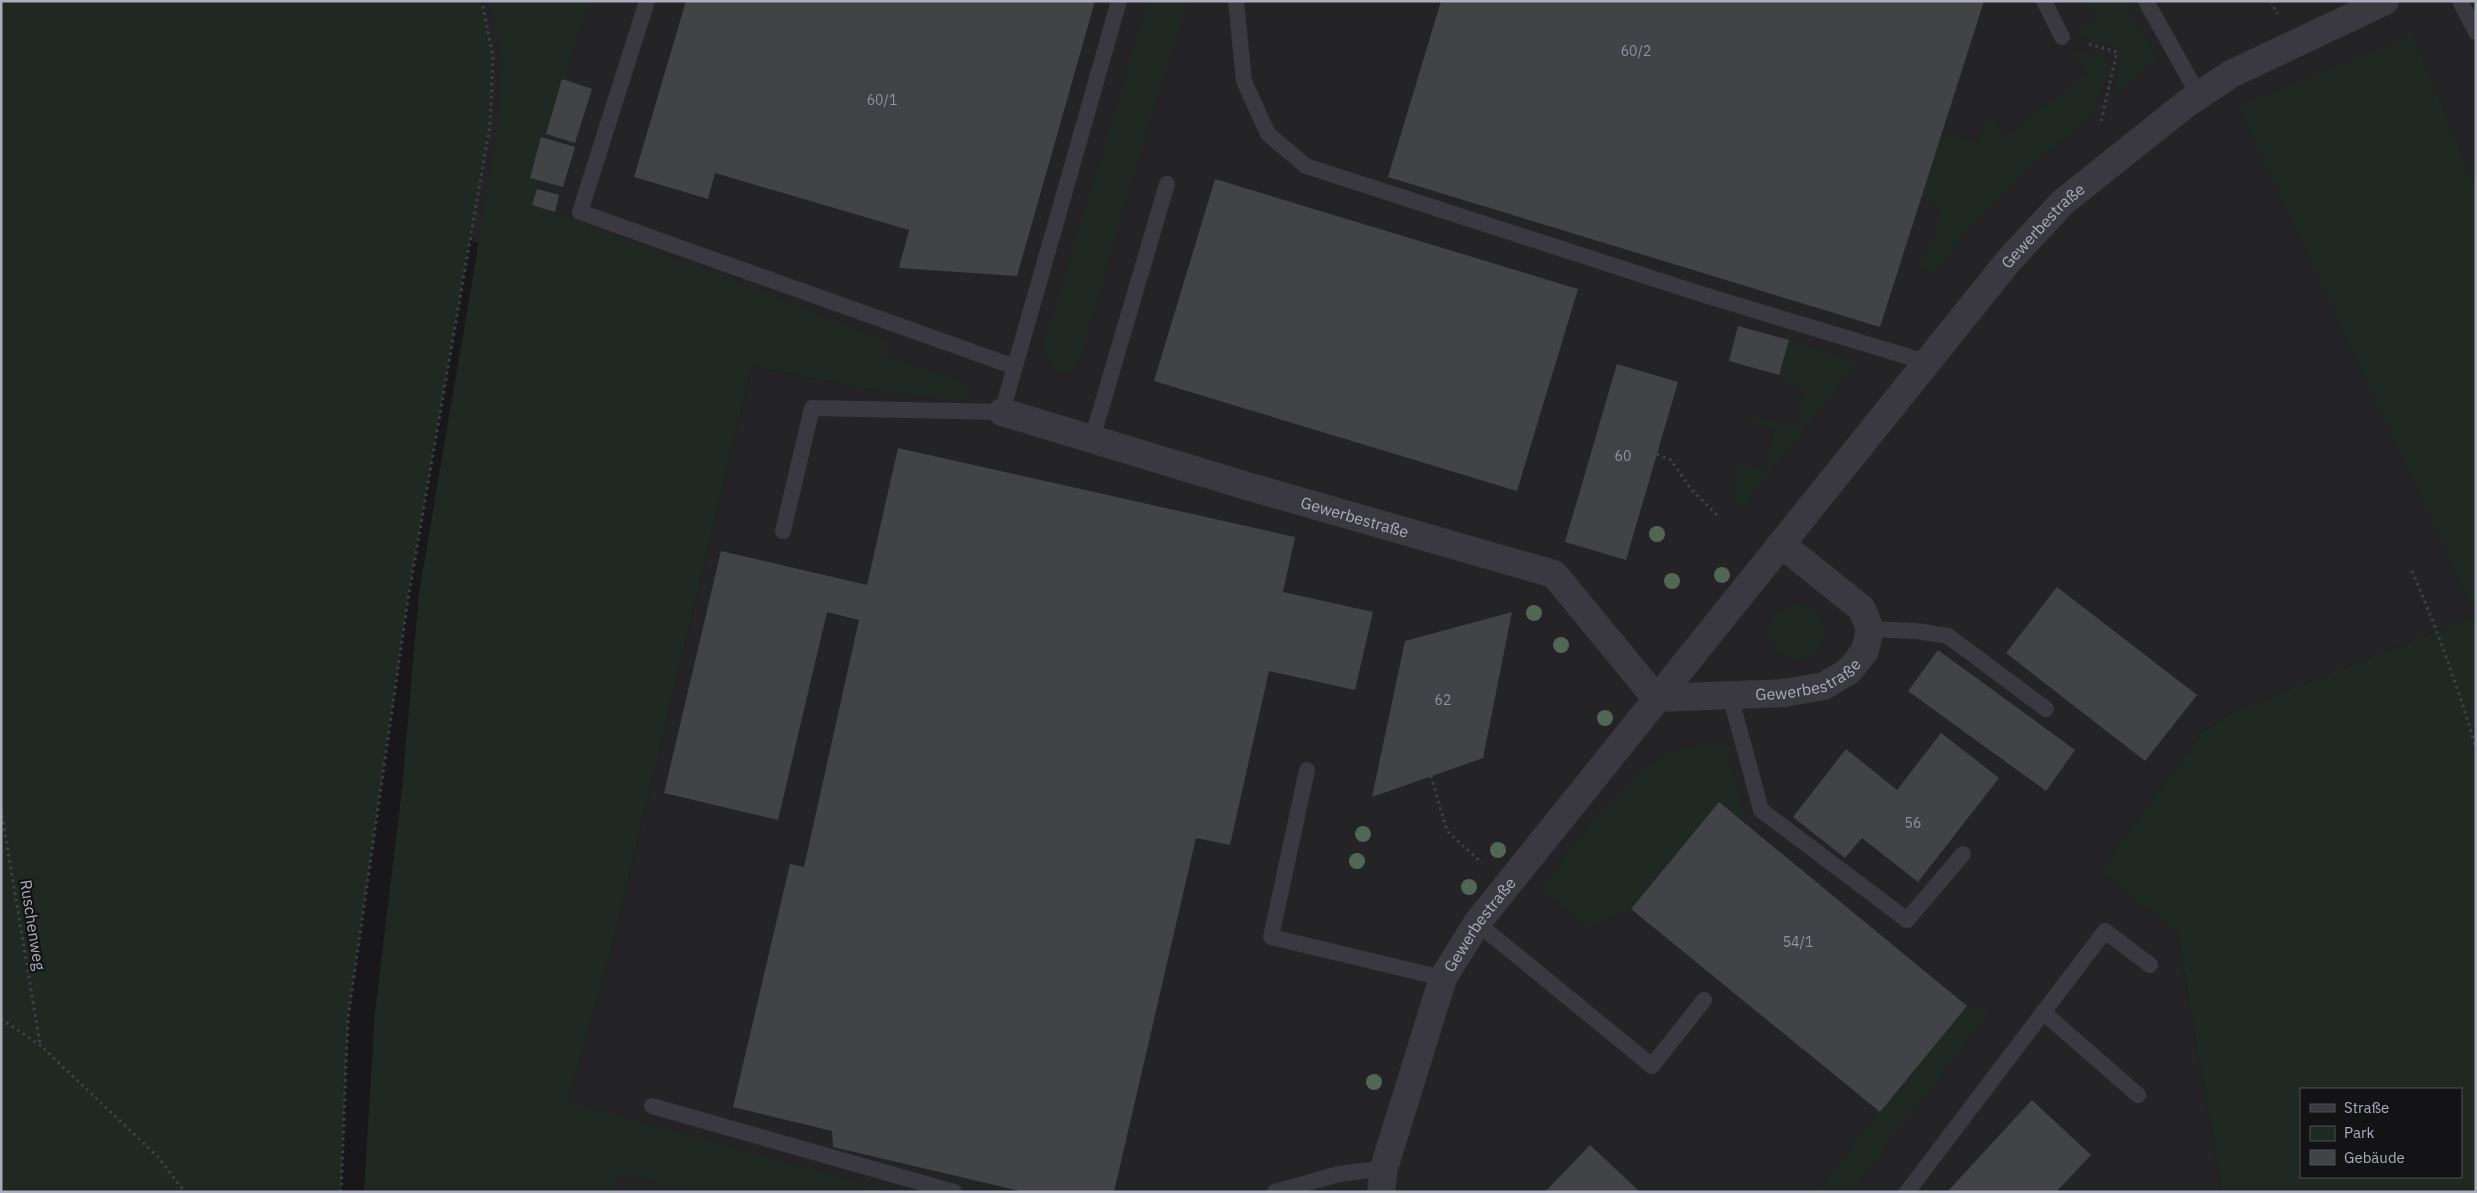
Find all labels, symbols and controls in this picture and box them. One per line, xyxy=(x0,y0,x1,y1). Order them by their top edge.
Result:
house number: 60/2 xyxy=(1621,42,1651,60)
house number: 60/1 xyxy=(867,91,897,109)
street label: Gewerbestraße xyxy=(1997,179,2089,272)
house number: 60 xyxy=(1615,447,1631,465)
street label: Gewerbestraße xyxy=(1298,492,1411,542)
street label: Gewerbestraße xyxy=(1755,654,1865,704)
house number: 62 xyxy=(1435,691,1451,709)
house number: 56 xyxy=(1905,814,1921,832)
street label: Gewerbestraße xyxy=(1439,873,1520,976)
street label: Ruschenweg xyxy=(16,878,50,972)
house number: 54/1 xyxy=(1783,933,1813,951)
legend xyxy=(2300,1088,2462,1178)
text: Straße xyxy=(2344,1098,2389,1117)
text: Park xyxy=(2344,1123,2374,1142)
text: Gebäude xyxy=(2344,1148,2405,1167)

